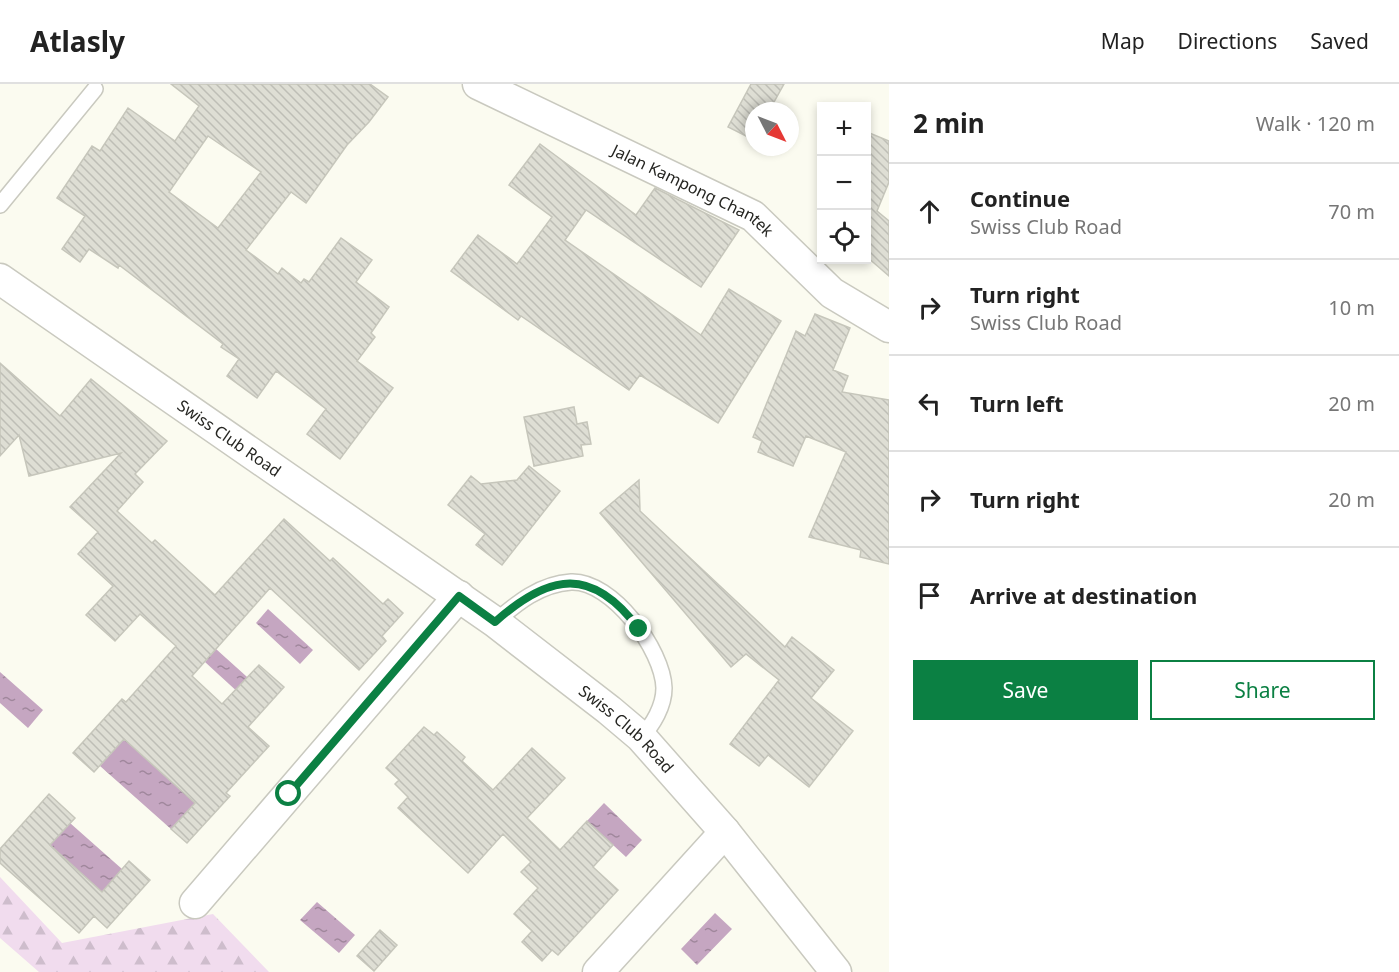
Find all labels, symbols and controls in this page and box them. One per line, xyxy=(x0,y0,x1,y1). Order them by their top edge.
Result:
text: Atlasly xyxy=(30,22,125,60)
text: Map xyxy=(1101,27,1145,55)
text: Directions xyxy=(1178,27,1277,55)
text: Saved xyxy=(1310,27,1369,55)
north arrow xyxy=(745,102,799,156)
map controls xyxy=(817,102,871,264)
button: + xyxy=(817,102,871,156)
text: 2 min xyxy=(913,105,985,141)
text: Walk · 120 m xyxy=(1256,110,1375,137)
street label: Jalan Kampong Chantek xyxy=(607,138,779,242)
button: − xyxy=(817,156,871,210)
text: Continue xyxy=(970,183,1070,213)
icon: ahead xyxy=(913,195,946,228)
text: 70 m xyxy=(1328,198,1375,225)
button: locate xyxy=(817,210,871,264)
text: Swiss Club Road xyxy=(970,213,1122,240)
text: Turn right xyxy=(970,279,1080,309)
icon: right xyxy=(913,291,946,324)
text: 10 m xyxy=(1328,294,1375,321)
text: Swiss Club Road xyxy=(970,309,1122,336)
icon: left xyxy=(913,387,946,420)
text: Turn left xyxy=(970,388,1064,418)
text: 20 m xyxy=(1328,390,1375,417)
street label: Swiss Club Road xyxy=(173,394,286,482)
icon: right xyxy=(913,483,946,516)
text: Turn right xyxy=(970,484,1080,514)
text: 20 m xyxy=(1328,486,1375,513)
icon: arrive xyxy=(913,579,946,612)
text: Arrive at destination xyxy=(970,580,1197,610)
route end xyxy=(625,615,651,641)
button: Save xyxy=(913,660,1138,720)
button: Share xyxy=(1150,660,1375,720)
street label: Swiss Club Road xyxy=(575,680,679,778)
route start xyxy=(275,780,301,806)

